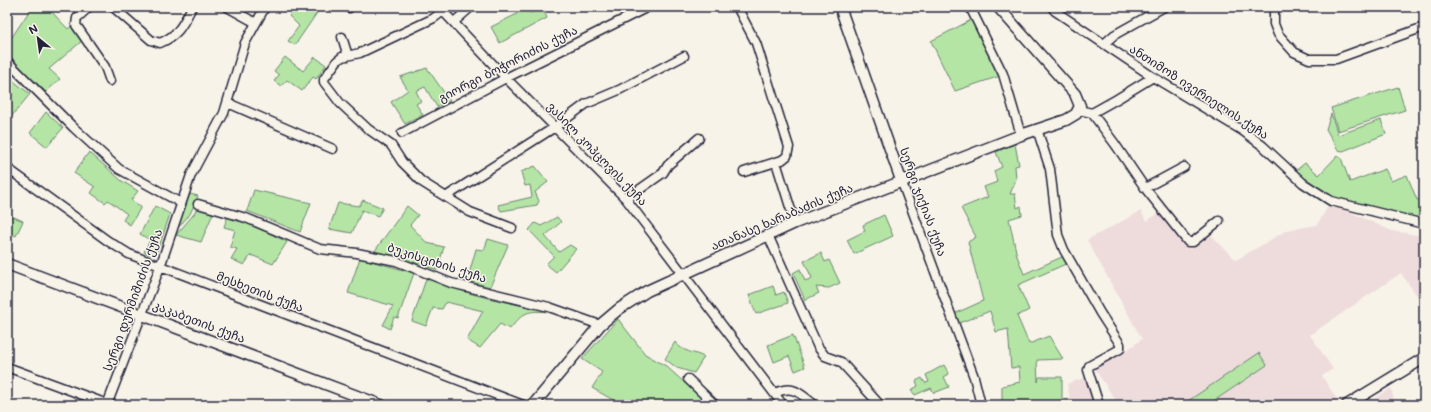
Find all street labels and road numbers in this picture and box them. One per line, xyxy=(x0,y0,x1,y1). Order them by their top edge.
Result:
street label: გიორგი ბოჭორიძის ქუჩა xyxy=(435,21,580,105)
street label: ანთიმოზ ივერიელის ქუჩა xyxy=(1126,40,1272,143)
street label: ვასილ კოპცოვის ქუჩა xyxy=(543,98,651,209)
street label: სერგი ჯიქიას ქუჩა xyxy=(897,145,951,258)
street label: ათანასე ხარაბაძის ქუჩა xyxy=(708,179,855,253)
street label: სერგი დურმიშიძის ქუჩა xyxy=(99,226,166,373)
street label: ბუკისციხის ქუჩა xyxy=(386,238,489,286)
street label: მესხეთის ქუჩა xyxy=(215,267,306,315)
street label: კაკაბეთის ქუჩა xyxy=(151,296,248,346)

